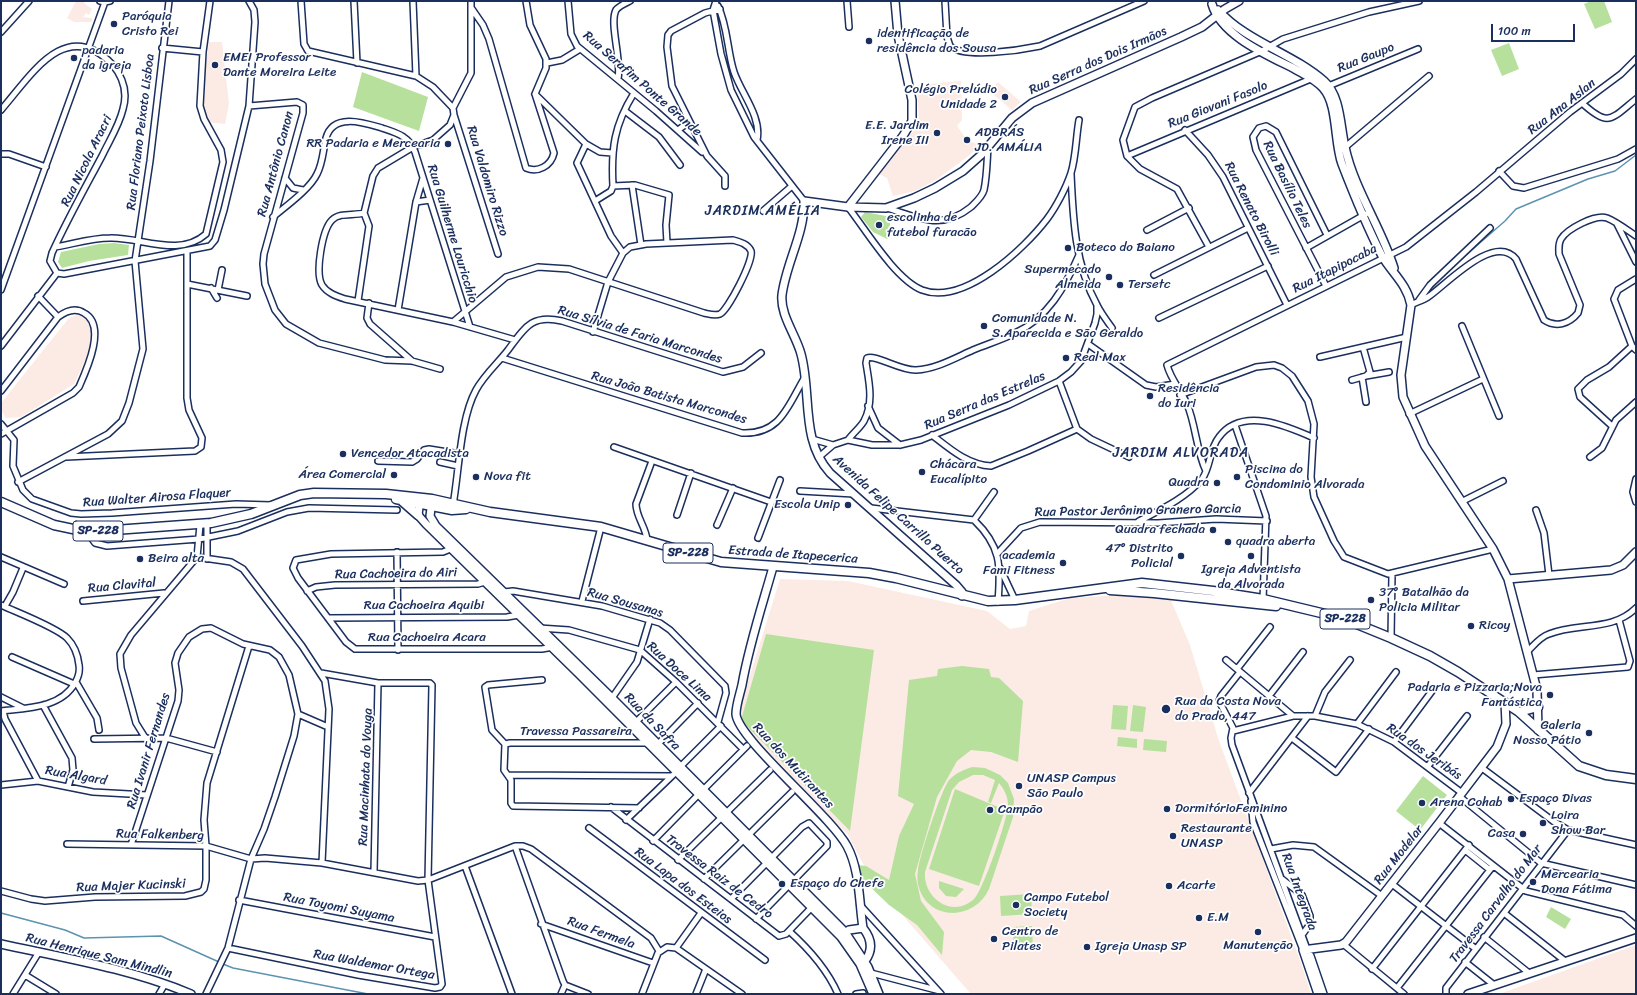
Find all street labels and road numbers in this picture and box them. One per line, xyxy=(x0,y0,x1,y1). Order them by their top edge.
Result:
street label: Rua Serra dos Dois Irmãos xyxy=(1027,24,1169,98)
street label: Rua Serafim Ponte Grande xyxy=(579,28,705,140)
street label: Rua Gaupo xyxy=(1335,40,1397,76)
street label: Rua Floriano Peixoto Lisboa xyxy=(124,53,158,211)
street label: Rua Ana Aslan xyxy=(1525,76,1599,138)
street label: Rua Giovani Fasolo xyxy=(1166,78,1270,132)
street label: Rua Antônio Canon xyxy=(254,110,298,218)
street label: Rua Nicola Aracri xyxy=(58,113,116,209)
street label: Rua Valdomiro Rizzo xyxy=(463,124,511,238)
street label: Rua Basílio Teles xyxy=(1259,139,1315,231)
street label: Rua Renato Birolli xyxy=(1221,160,1281,258)
street label: Rua Guilherme Louricchio xyxy=(423,163,481,305)
street label: Rua Itapipocaba xyxy=(1290,241,1380,297)
street label: Rua Sílvia de Faria Marcondes xyxy=(556,303,724,367)
street label: Rua João Batista Marcondes xyxy=(590,368,748,428)
street label: Rua Serra das Estrelas xyxy=(922,368,1048,434)
street label: Avenida Felipe Carrillo Puerto xyxy=(829,452,967,578)
street label: Rua Walter Airosa Flaquer xyxy=(83,485,231,511)
street label: Rua Pastor Jerônimo Granero Garcia xyxy=(1035,501,1241,521)
road number: SP-228 xyxy=(73,521,123,541)
road number: SP-228 xyxy=(663,543,713,563)
street label: Estrada de Itapecerica xyxy=(728,543,858,567)
street label: Rua Cachoeira do Airi xyxy=(335,565,457,583)
street label: Rua Clavital xyxy=(87,575,157,597)
street label: Rua Sousanas xyxy=(585,585,665,621)
street label: Rua Cachoeira Aquibi xyxy=(364,598,484,614)
road number: SP-228 xyxy=(1320,609,1370,629)
street label: Rua Cachoeira Acara xyxy=(368,630,486,646)
street label: Rua Doce Lima xyxy=(643,639,715,705)
street label: Rua da Safra xyxy=(621,690,683,754)
street label: Rua Ivanir Fernandes xyxy=(124,691,174,811)
street label: Rua Macinhata do Vouga xyxy=(356,708,376,846)
street label: Rua dos Mutirantes xyxy=(749,720,837,812)
street label: Rua dos Jeribás xyxy=(1383,720,1465,784)
street label: Travessa Passareira xyxy=(520,724,632,740)
street label: Rua Algard xyxy=(44,763,108,789)
street label: Rua Modelar xyxy=(1371,822,1427,888)
street label: Rua Falkenberg xyxy=(116,826,204,844)
street label: Travessa Raiz de Cedro xyxy=(662,832,776,922)
street label: Travessa Carvalho do Mar xyxy=(1446,842,1546,966)
street label: Rua Lapa dos Esteios xyxy=(631,844,735,928)
street label: Rua Integrada xyxy=(1278,851,1320,933)
street label: Rua Majer Kucinski xyxy=(76,876,186,896)
street label: Rua Toyomi Suyama xyxy=(282,890,396,926)
street label: Rua Fermela xyxy=(565,914,637,952)
street label: Rua Henrique Sam Mindlin xyxy=(24,930,174,982)
street label: Rua Waldemar Ortega xyxy=(312,947,436,983)

